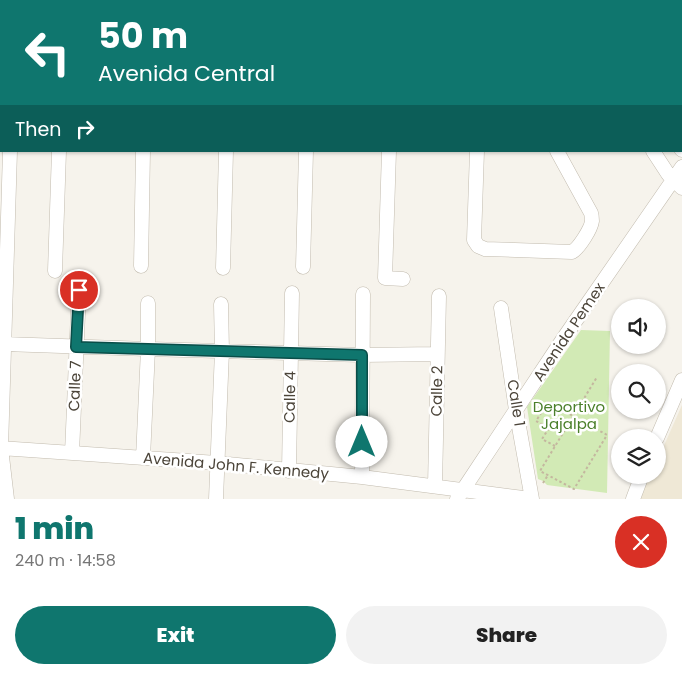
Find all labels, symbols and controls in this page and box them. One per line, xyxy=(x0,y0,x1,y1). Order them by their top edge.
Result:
text: 50 m xyxy=(98,11,188,60)
icon: left xyxy=(15,20,80,85)
text: Avenida Central xyxy=(98,58,275,89)
icon: right xyxy=(71,115,99,143)
text: Then xyxy=(15,116,61,143)
pin xyxy=(58,269,100,311)
icon: arrive xyxy=(65,276,93,304)
street label: Avenida Pemex xyxy=(528,278,610,385)
map controls xyxy=(611,299,666,484)
button: sound xyxy=(611,299,666,354)
street label: Calle 7 xyxy=(63,360,86,412)
button: search xyxy=(611,364,666,419)
street label: Calle 2 xyxy=(426,365,447,417)
street label: Calle 4 xyxy=(279,371,300,423)
street label: Calle 1 xyxy=(502,378,531,428)
park label: Deportivo Jajalpa xyxy=(533,396,605,434)
position arrow xyxy=(335,415,387,467)
button: layers xyxy=(611,429,666,484)
street label: Avenida John F. Kennedy xyxy=(142,447,330,484)
text: 1 min xyxy=(15,507,94,550)
button: close xyxy=(615,516,667,568)
text: 240 m · 14:58 xyxy=(15,549,116,572)
button: Exit xyxy=(15,606,336,664)
button: Share xyxy=(346,606,667,664)

